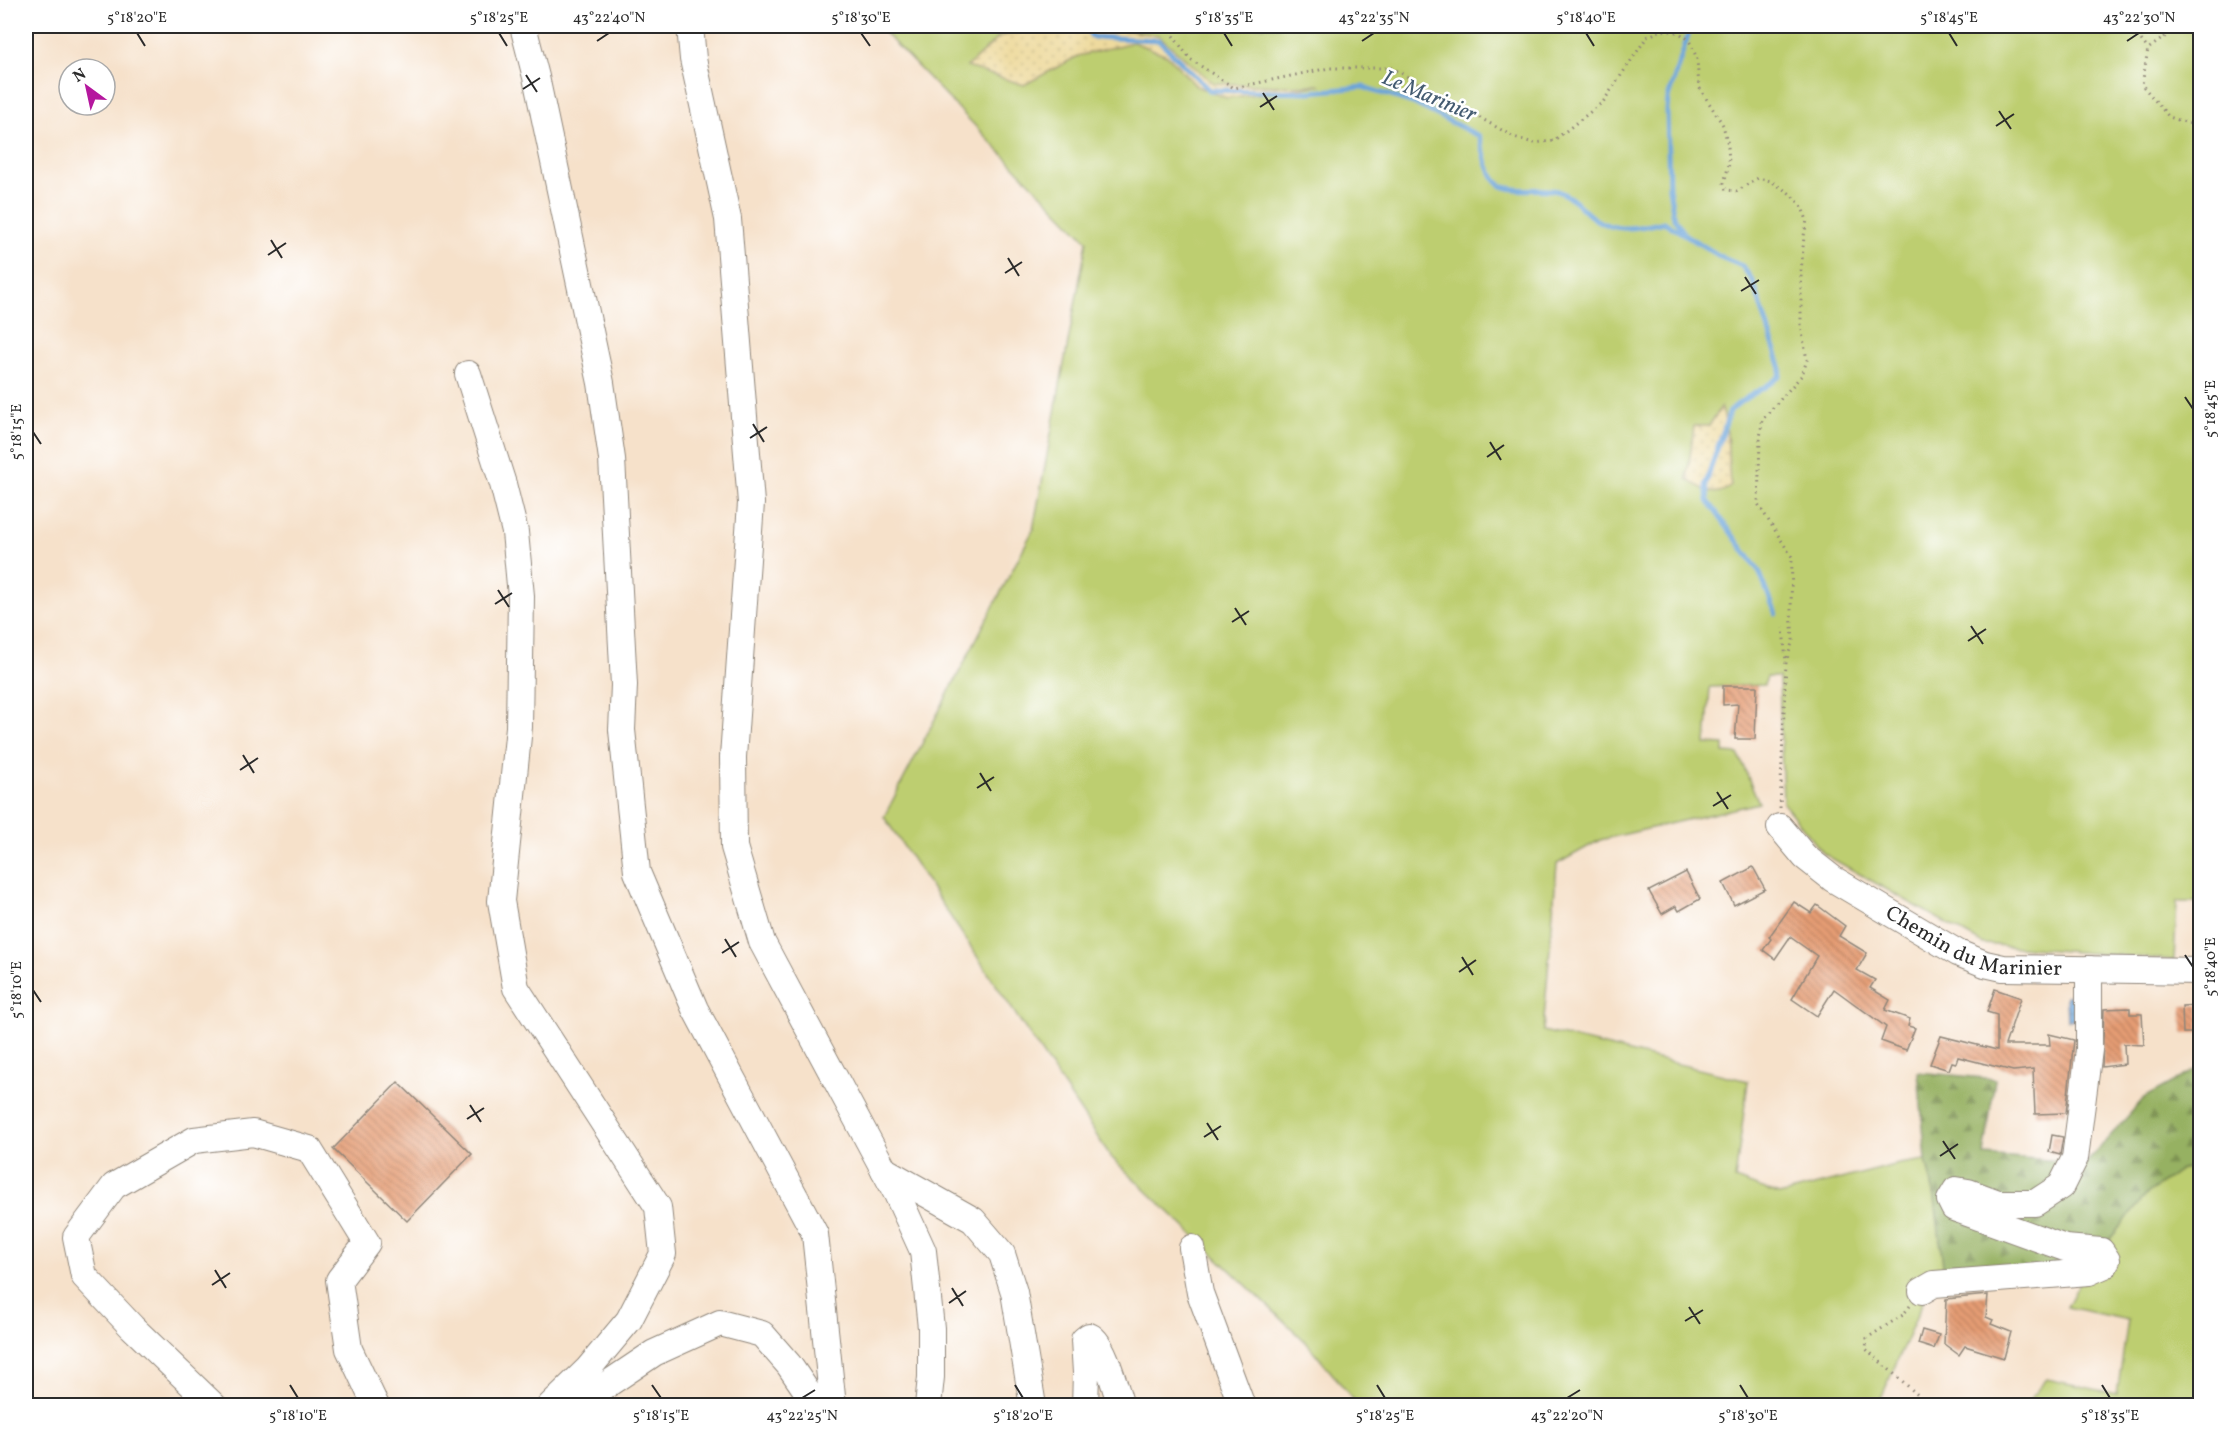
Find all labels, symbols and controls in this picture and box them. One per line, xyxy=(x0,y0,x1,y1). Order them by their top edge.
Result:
text: 5°18'20"E xyxy=(107,8,167,29)
text: 5°18'25"E xyxy=(470,8,528,29)
text: 43°22'40"N xyxy=(573,8,645,29)
text: 5°18'30"E xyxy=(831,8,891,29)
text: 5°18'35"E xyxy=(1195,8,1253,29)
text: 43°22'35"N xyxy=(1338,8,1410,29)
text: 5°18'40"E xyxy=(1556,8,1616,29)
text: 5°18'45"E xyxy=(1920,8,1978,29)
text: 43°22'30"N xyxy=(2103,8,2175,29)
north arrow xyxy=(57,57,117,117)
water label: Le Marinier xyxy=(1377,63,1482,131)
text: N xyxy=(69,64,91,88)
text: 5°18'45"E xyxy=(2201,380,2222,438)
text: 5°18'15"E xyxy=(7,404,28,460)
street label: Chemin du Marinier xyxy=(1880,899,2062,983)
text: 5°18'40"E xyxy=(2201,937,2222,997)
text: 5°18'10"E xyxy=(7,961,28,1019)
text: 5°18'10"E xyxy=(269,1406,327,1427)
text: 5°18'15"E xyxy=(633,1406,689,1427)
text: 43°22'25"N xyxy=(766,1406,838,1427)
text: 5°18'20"E xyxy=(993,1406,1053,1427)
text: 5°18'25"E xyxy=(1356,1406,1414,1427)
text: 43°22'20"N xyxy=(1530,1406,1604,1427)
text: 5°18'30"E xyxy=(1718,1406,1778,1427)
text: 5°18'35"E xyxy=(2081,1406,2139,1427)

